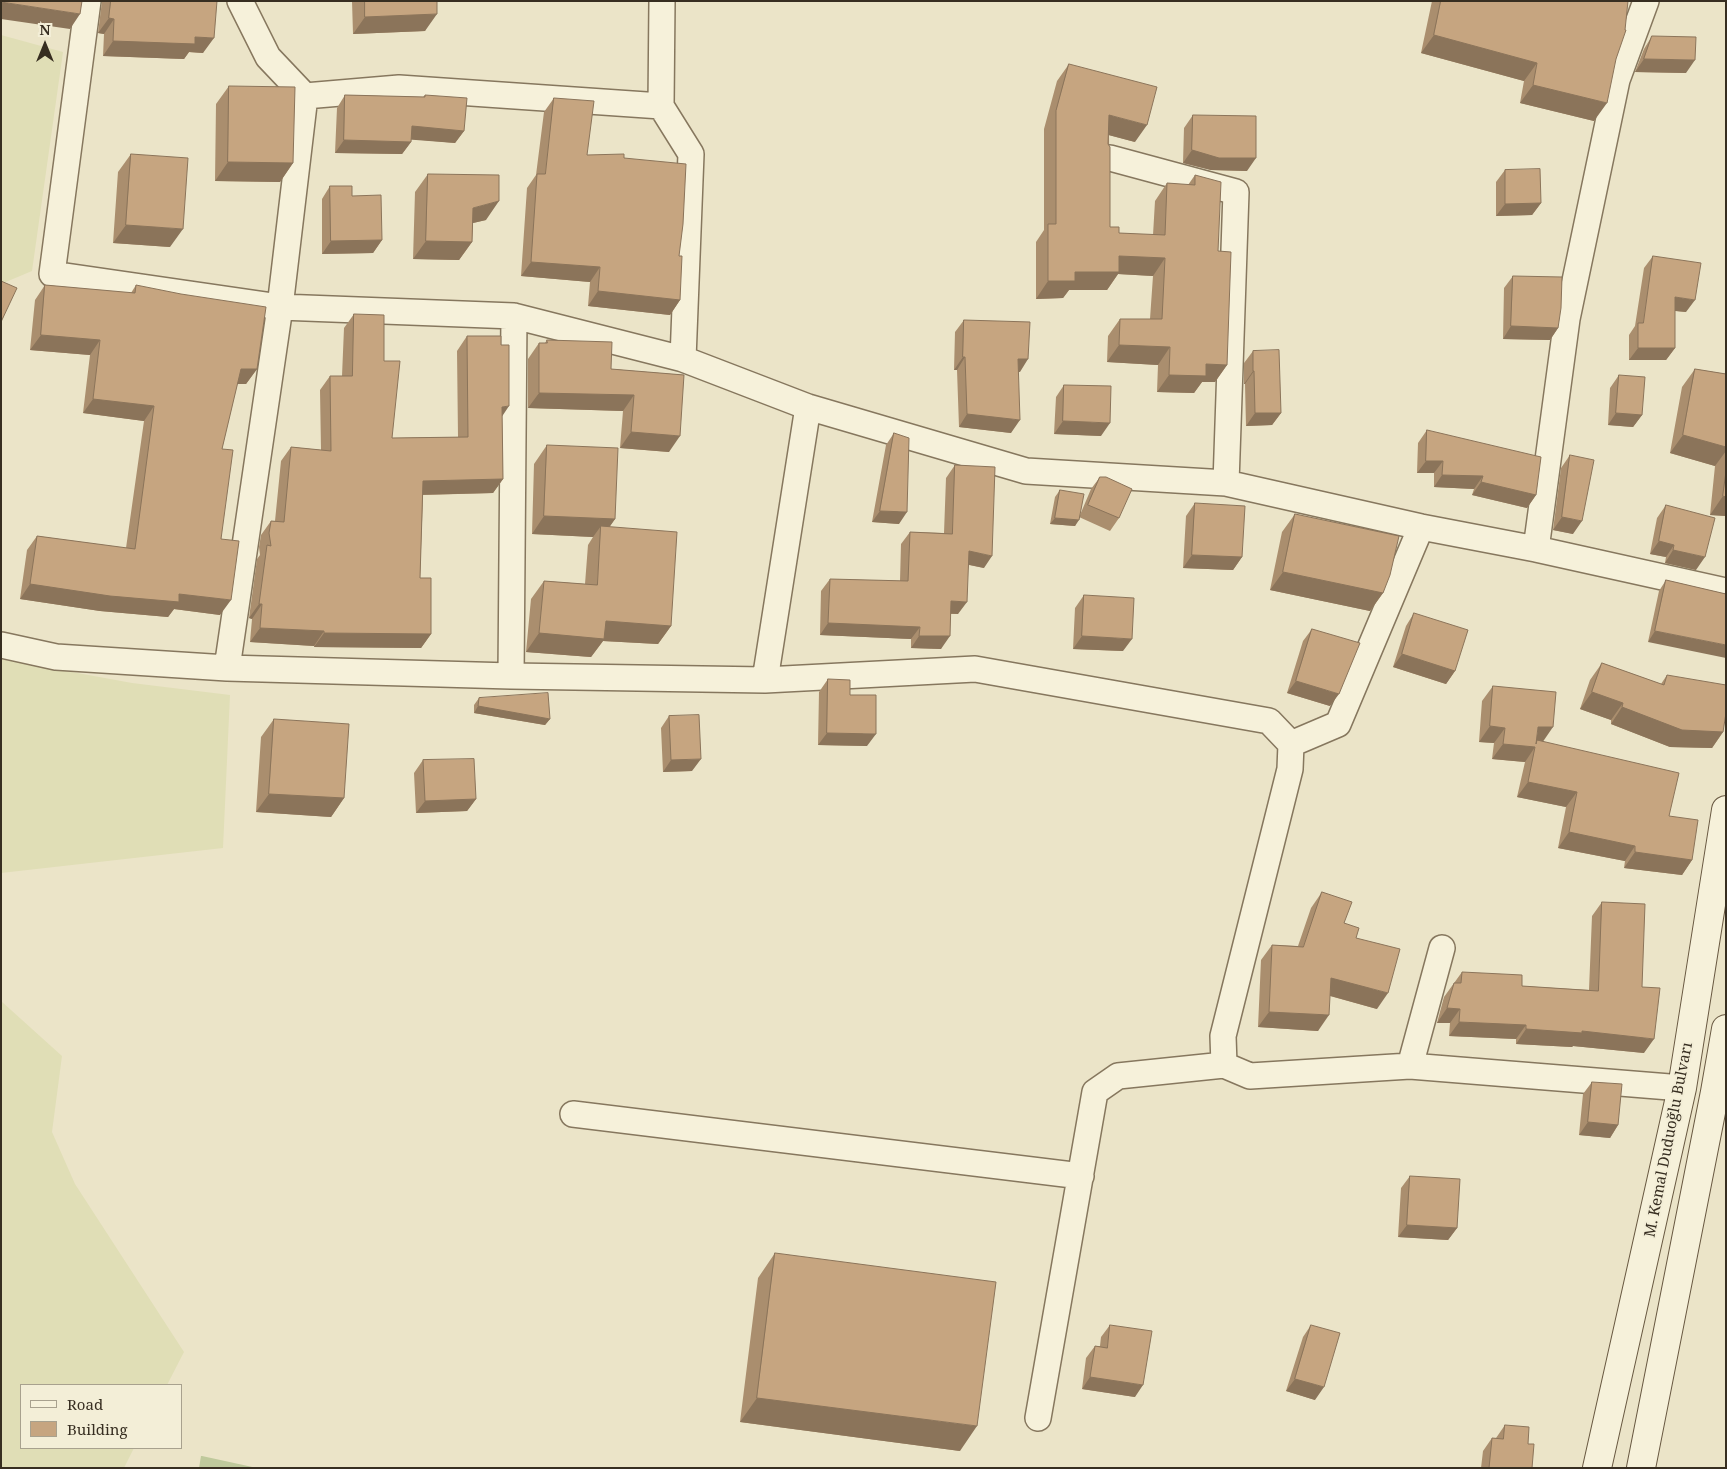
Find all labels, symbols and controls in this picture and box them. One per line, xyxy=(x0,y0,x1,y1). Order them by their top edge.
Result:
north arrow xyxy=(20,20,70,70)
text: N xyxy=(39,20,51,39)
street label: M. Kemal Duduoğlu Bulvarı xyxy=(1641,1041,1697,1239)
legend xyxy=(20,1384,182,1449)
text: Road xyxy=(67,1394,103,1414)
text: Building xyxy=(67,1419,128,1439)

